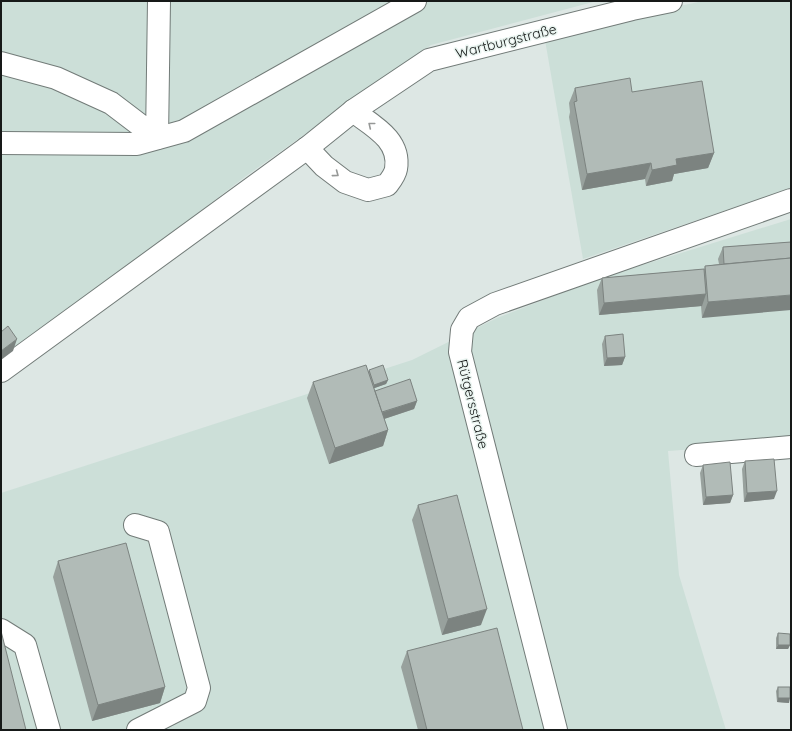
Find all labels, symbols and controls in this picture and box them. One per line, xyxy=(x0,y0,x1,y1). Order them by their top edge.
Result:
street label: Wartburgstraße xyxy=(454,20,559,62)
one-way arrow xyxy=(368,122,375,129)
one-way arrow xyxy=(331,170,338,177)
street label: Rütgersstraße xyxy=(453,357,493,451)

